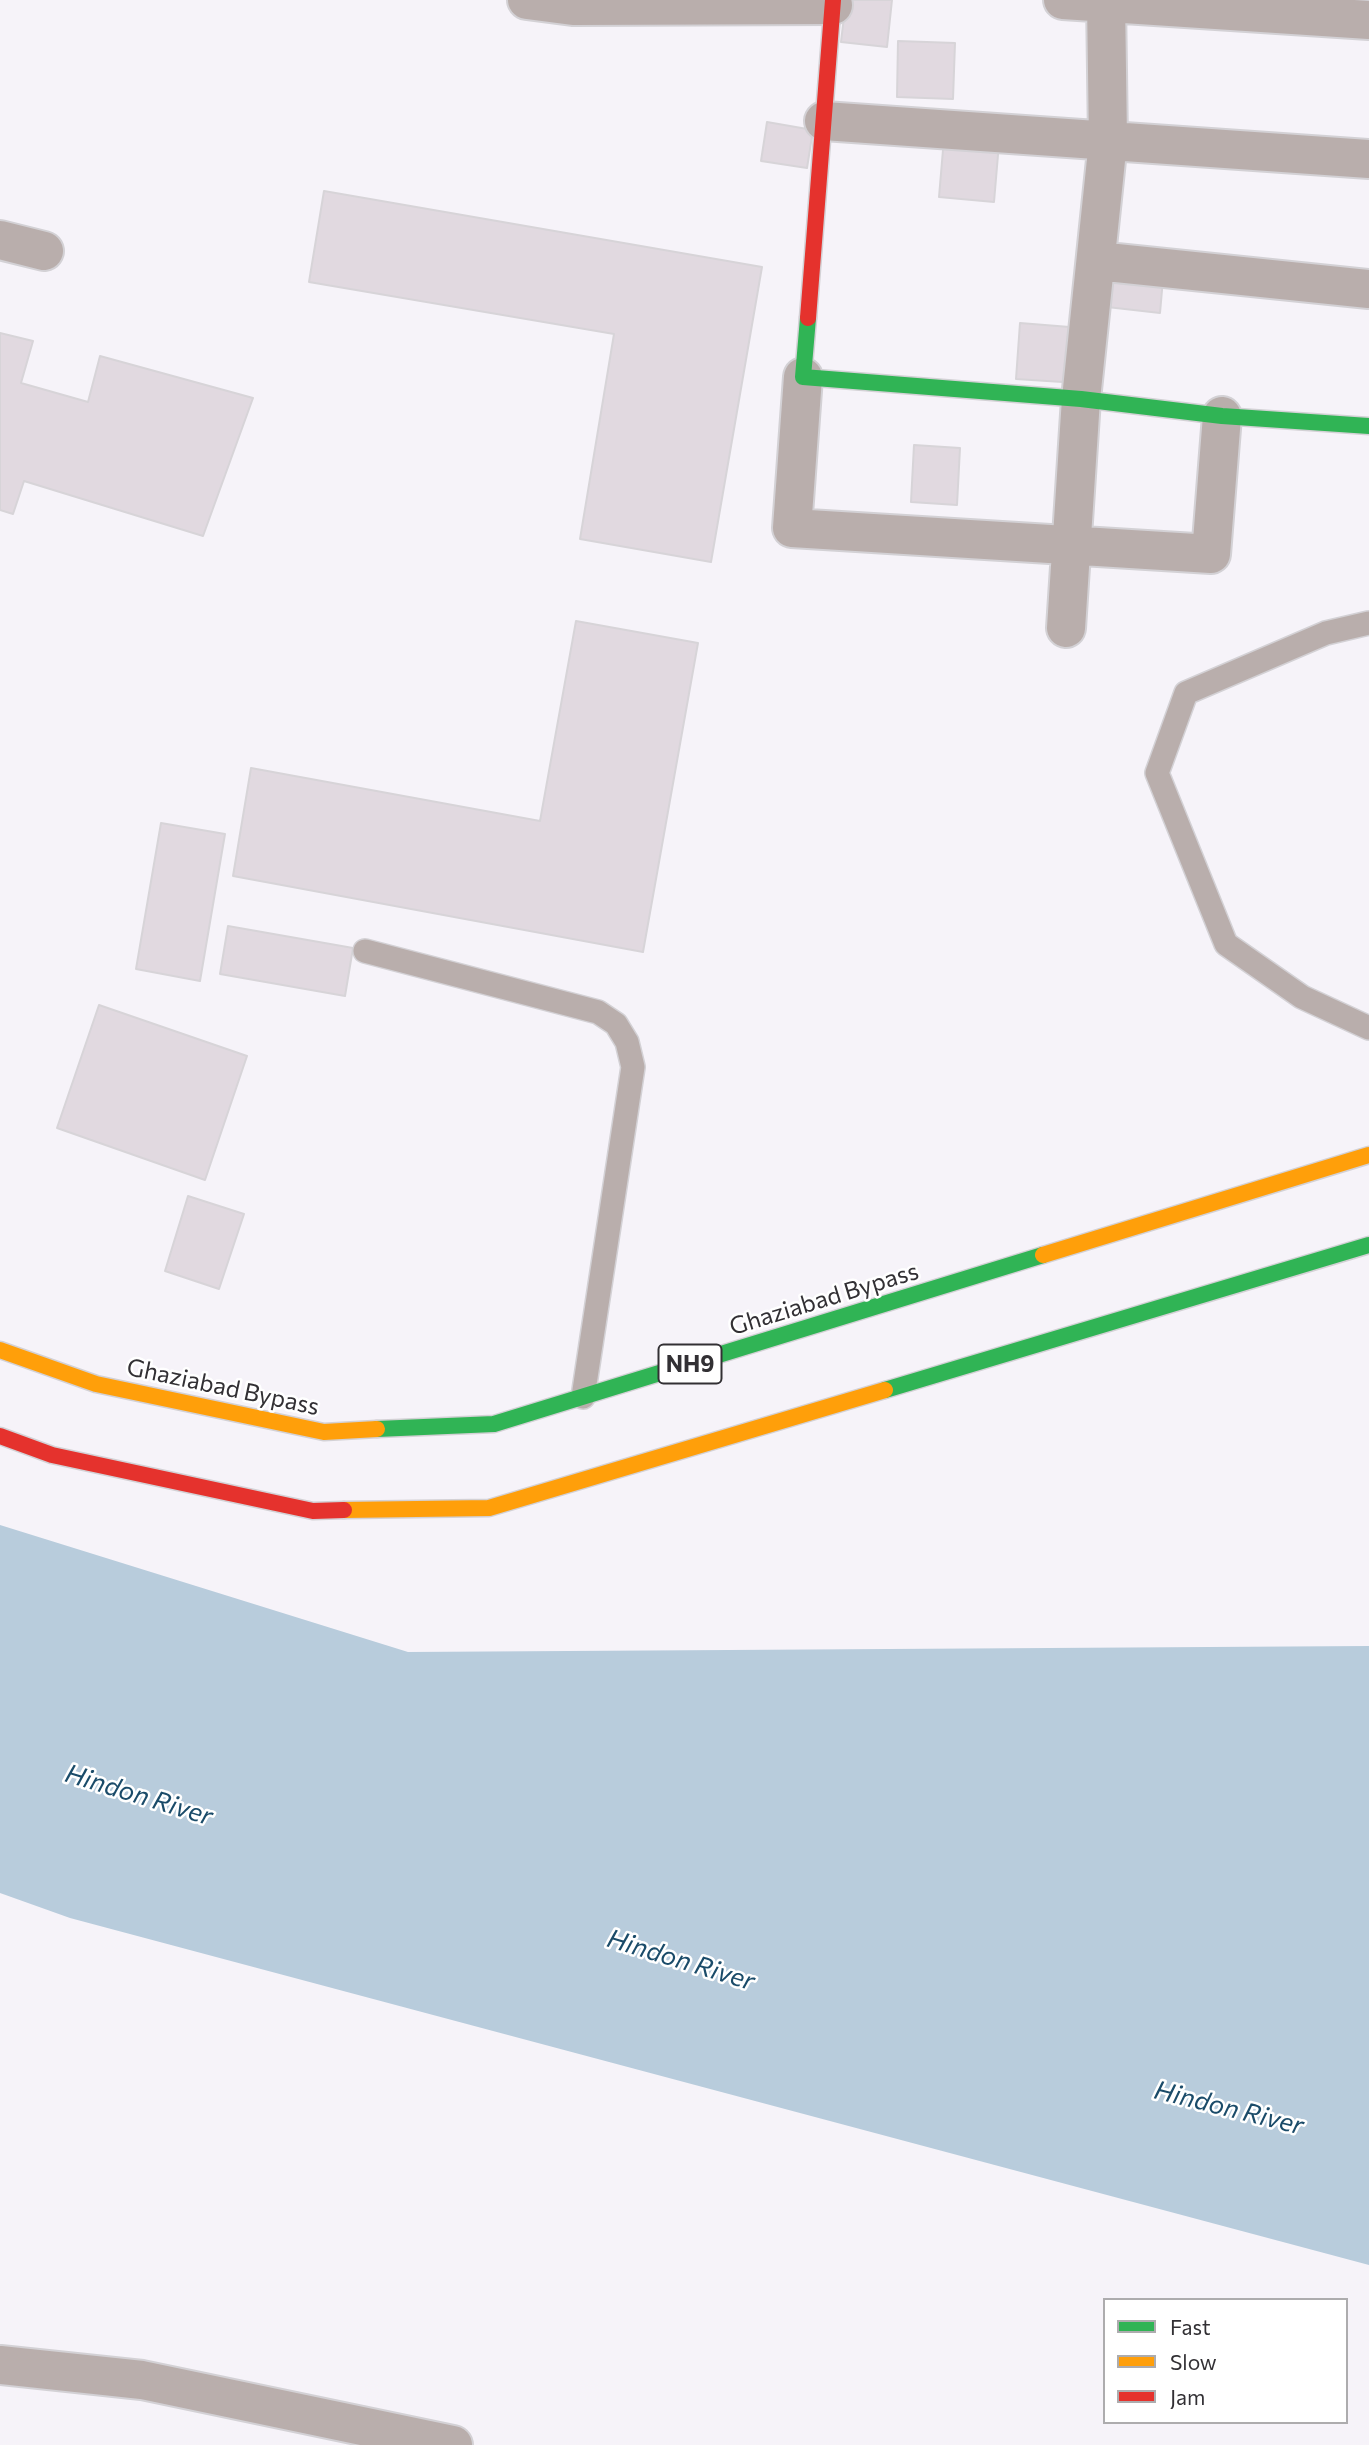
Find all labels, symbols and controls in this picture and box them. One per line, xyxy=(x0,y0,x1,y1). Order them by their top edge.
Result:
street label: Ghaziabad Bypass xyxy=(726,1257,922,1341)
road number: NH9 xyxy=(658,1344,722,1384)
street label: Ghaziabad Bypass xyxy=(124,1353,322,1421)
water label: Hindon River xyxy=(61,1758,217,1832)
water label: Hindon River xyxy=(603,1923,759,1997)
water label: Hindon River xyxy=(1151,2074,1307,2142)
legend xyxy=(1103,2298,1348,2424)
text: Fast xyxy=(1170,2314,1211,2339)
text: Slow xyxy=(1170,2349,1217,2374)
text: Jam xyxy=(1170,2384,1205,2409)

